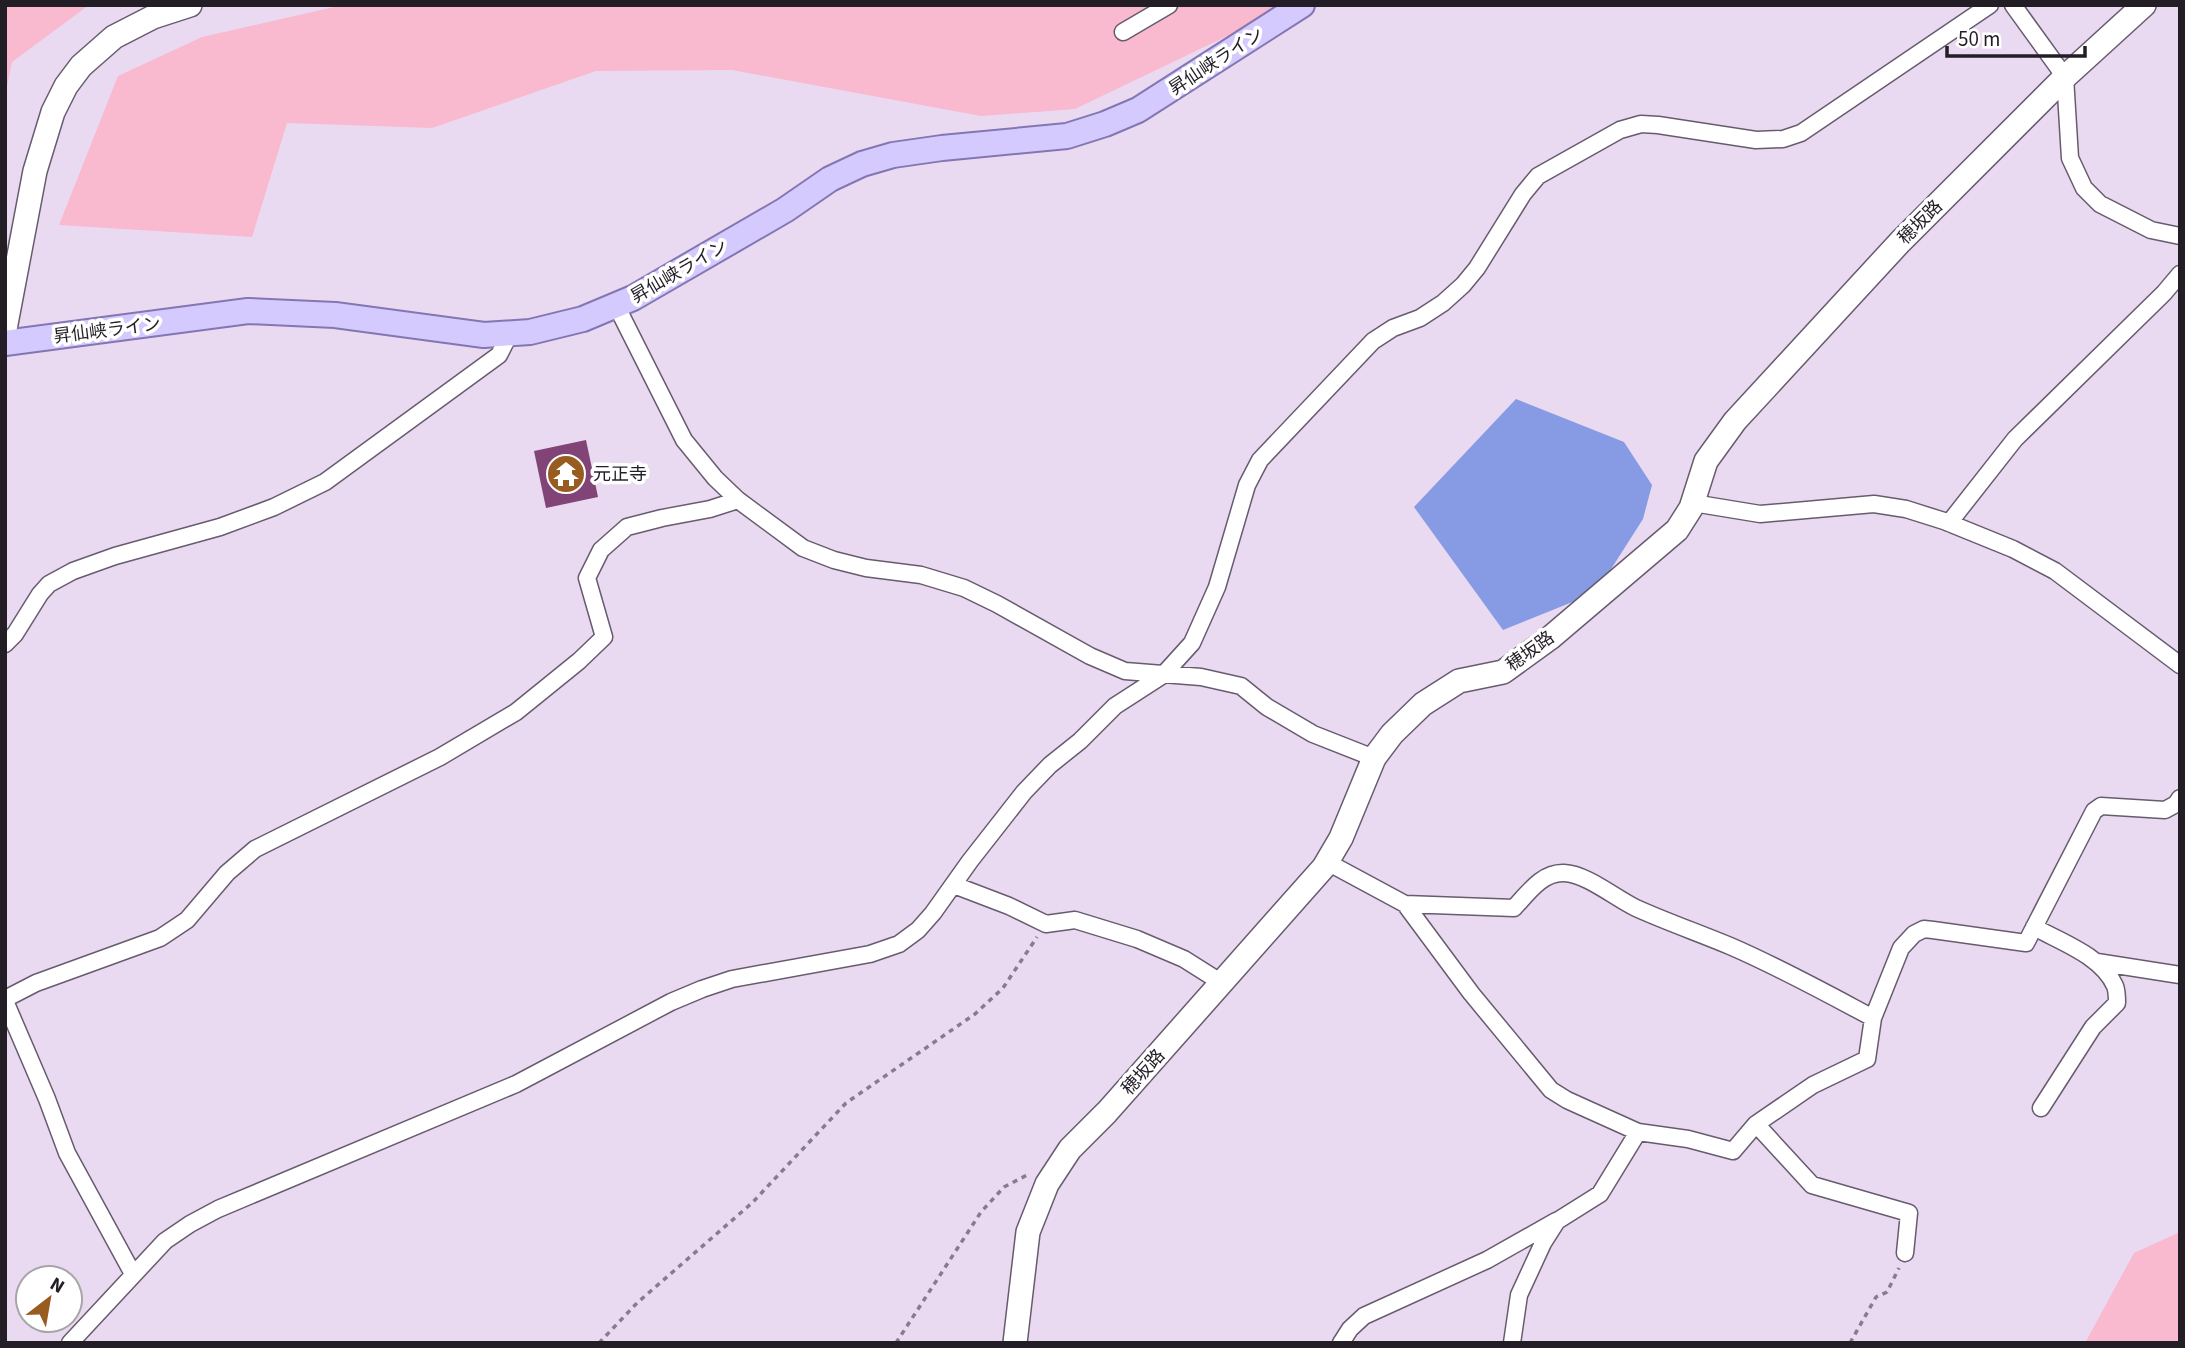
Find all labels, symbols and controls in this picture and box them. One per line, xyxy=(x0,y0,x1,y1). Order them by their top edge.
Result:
scale bar xyxy=(1947,14,2085,58)
street label: 昇仙峡ライン xyxy=(1164,22,1268,101)
text: 50 m xyxy=(1958,24,2000,54)
street label: 穂坂路 xyxy=(1892,194,1948,250)
street label: 昇仙峡ライン xyxy=(626,234,732,309)
street label: 昇仙峡ライン xyxy=(52,312,162,349)
temple icon: 元正寺 xyxy=(545,453,587,495)
place label: 元正寺 xyxy=(593,462,647,487)
street label: 穂坂路 xyxy=(1501,625,1559,677)
street label: 穂坂路 xyxy=(1116,1044,1171,1101)
north arrow xyxy=(14,1264,84,1334)
text: N xyxy=(45,1271,69,1301)

